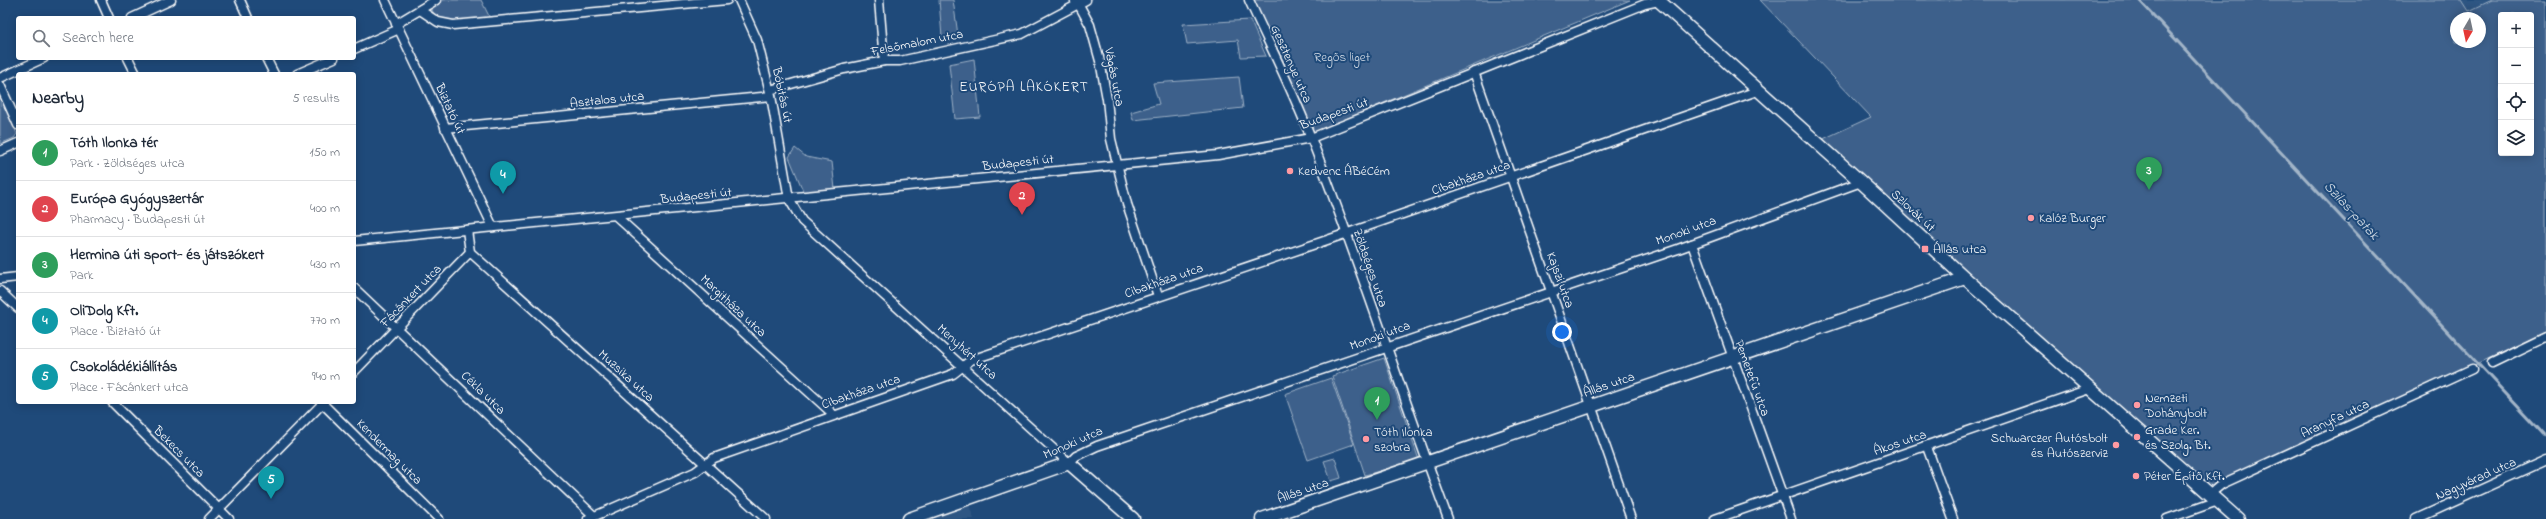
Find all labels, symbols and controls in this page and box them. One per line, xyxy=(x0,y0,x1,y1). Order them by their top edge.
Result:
north arrow xyxy=(2450,12,2486,48)
map controls xyxy=(2498,12,2534,156)
button: + xyxy=(2498,12,2534,48)
search box xyxy=(16,16,356,60)
street label: Gesztenye utca xyxy=(1264,22,1317,106)
street label: Felsőmalom utca xyxy=(868,25,965,61)
icon: search xyxy=(30,27,52,49)
text: Search here xyxy=(62,27,134,49)
street label: Vágás utca xyxy=(1098,45,1129,108)
park label: Regős liget xyxy=(1314,48,1371,68)
button: − xyxy=(2498,48,2534,84)
street label: Bóbitás út xyxy=(767,64,797,125)
district label: EURÓPA LAKÓKERT xyxy=(959,77,1089,98)
street label: Biztató út xyxy=(430,80,470,138)
button: locate xyxy=(2498,84,2534,120)
text: Nearby xyxy=(32,86,84,111)
street label: Asztalos utca xyxy=(569,87,645,113)
text: 5 results xyxy=(292,89,340,108)
street label: Budapesti út xyxy=(1296,93,1372,136)
button: layers xyxy=(2498,120,2534,156)
text: Tóth Ilonka tér xyxy=(70,132,158,154)
text: 1 xyxy=(43,143,47,162)
text: 150 m xyxy=(309,143,340,162)
street label: Budapesti út xyxy=(980,150,1055,176)
text: Park · Zöldséges utca xyxy=(70,154,185,173)
street label: Cibakháza utca xyxy=(1429,156,1513,200)
pin: 3 xyxy=(2136,157,2162,190)
pin: 4 xyxy=(490,161,516,194)
place label: Kedvenc ÁBéCém xyxy=(1298,162,1390,181)
marker: Kedvenc ÁBéCém xyxy=(1285,166,1295,176)
water label: Szilas-patak xyxy=(2318,177,2384,246)
pin: 2 xyxy=(1009,182,1035,215)
street label: Budapesti út xyxy=(658,183,733,209)
street label: Szlovák út xyxy=(1886,185,1940,237)
text: Európa Gyógyszertár xyxy=(70,188,204,210)
text: 2 xyxy=(42,199,48,218)
text: 400 m xyxy=(310,199,340,218)
place label: Kalóz Burger xyxy=(2039,209,2107,229)
text: Pharmacy · Budapesti út xyxy=(70,210,205,229)
street label: Monoki utca xyxy=(1653,211,1719,251)
marker: Kalóz Burger xyxy=(2026,213,2036,223)
street label: Zöldséges utca xyxy=(1347,226,1392,310)
place label: Állás utca xyxy=(1933,240,1986,259)
text: Hermina úti sport- és játszókert xyxy=(70,244,264,266)
marker: Állás utca xyxy=(1920,244,1930,254)
street label: Kajszi utca xyxy=(1541,249,1579,311)
text: 3 xyxy=(42,255,48,274)
text: 430 m xyxy=(310,255,340,274)
street label: Cibakháza utca xyxy=(1122,259,1206,303)
street label: Fácánkert utca xyxy=(375,260,446,333)
text: Park xyxy=(70,266,94,285)
street label: Margitháza utca xyxy=(695,270,770,343)
text: OliDolg Kft. xyxy=(70,300,138,322)
text: 4 xyxy=(42,311,48,330)
text: 770 m xyxy=(310,311,340,330)
street label: Monoki utca xyxy=(1347,316,1413,356)
street label: Menyhért utca xyxy=(932,320,1001,385)
text: Place · Biztató út xyxy=(70,322,161,341)
your location xyxy=(1552,322,1572,342)
street label: Pemetefű utca xyxy=(1729,337,1775,419)
street label: Muzsika utca xyxy=(594,345,658,407)
text: Csokoládékiállítás xyxy=(70,356,177,378)
text: 5 xyxy=(41,367,49,386)
text: 940 m xyxy=(312,367,340,386)
street label: Cékla utca xyxy=(456,367,510,419)
street label: Állás utca xyxy=(1581,367,1637,403)
street label: Cibakháza utca xyxy=(819,370,903,414)
text: Place · Fácánkert utca xyxy=(70,378,188,397)
pin: 1 xyxy=(1364,387,1390,420)
place label: Nemzeti Dohánybolt xyxy=(2144,389,2208,424)
street label: Aranyfa utca xyxy=(2298,395,2373,444)
marker: Nemzeti Dohánybolt xyxy=(2132,400,2142,410)
street label: Kendermag utca xyxy=(351,415,426,490)
street label: Bekecs utca xyxy=(148,421,209,482)
street label: Monoki utca xyxy=(1040,421,1106,465)
place label: Grade Ker. és Szolg. Bt. xyxy=(2145,421,2211,456)
place label: Tóth Ilonka szobra xyxy=(1374,423,1433,457)
street label: Ákos utca xyxy=(1871,425,1929,461)
place label: Schwarczer Autósbolt és Autószerviz xyxy=(1991,429,2109,463)
marker: Grade Ker. és Szolg. Bt. xyxy=(2132,432,2142,442)
marker: Tóth Ilonka szobra xyxy=(1361,434,1371,444)
marker: Schwarczer Autósbolt és Autószerviz xyxy=(2111,440,2121,450)
street label: Nagyvárad utca xyxy=(2433,453,2520,506)
pin: 5 xyxy=(258,466,284,499)
place label: Péter Építő Kft. xyxy=(2144,467,2225,486)
marker: Péter Építő Kft. xyxy=(2131,471,2141,481)
street label: Állás utca xyxy=(1275,473,1331,509)

